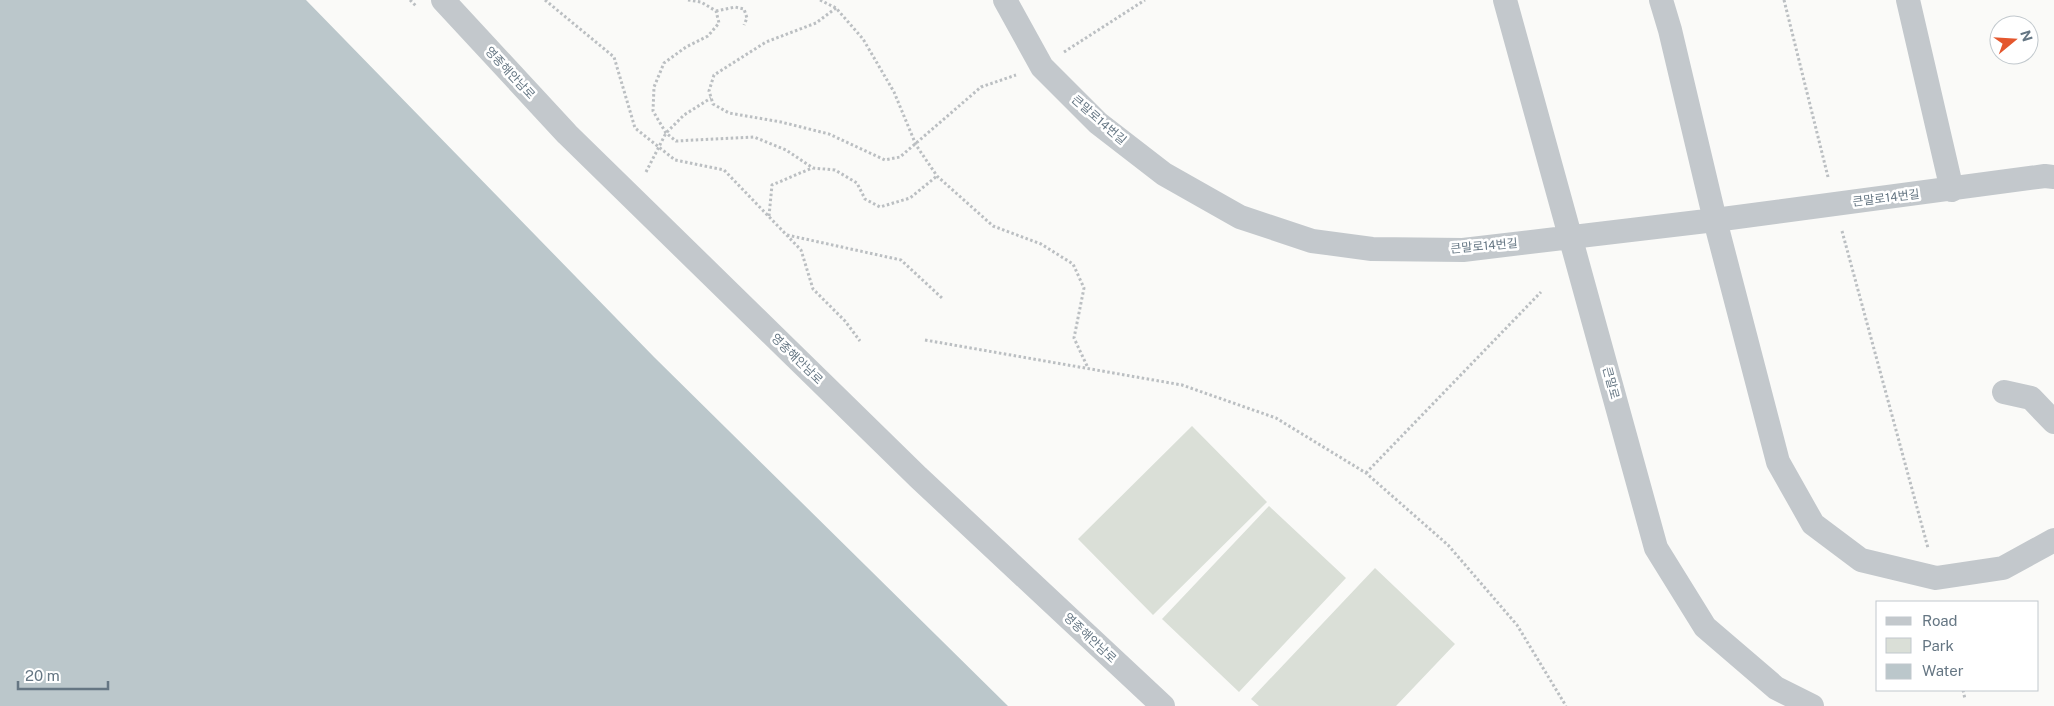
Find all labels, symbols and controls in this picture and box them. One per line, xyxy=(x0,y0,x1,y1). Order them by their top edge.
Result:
north arrow xyxy=(1989,15,2039,65)
text: N xyxy=(2017,28,2036,44)
street label: 영종해안남로 xyxy=(482,44,538,102)
street label: 큰말로14번길 xyxy=(1069,93,1129,147)
street label: 큰말로14번길 xyxy=(1852,187,1920,209)
street label: 큰말로14번길 xyxy=(1450,236,1518,256)
street label: 영종해안남로 xyxy=(768,331,826,387)
street label: 큰말로 xyxy=(1600,365,1622,401)
legend xyxy=(1876,601,2039,691)
street label: 영종해안남로 xyxy=(1061,610,1119,666)
text: Road xyxy=(1922,612,1958,629)
text: Park xyxy=(1922,637,1954,654)
scale bar xyxy=(18,658,108,690)
text: Water xyxy=(1922,662,1964,679)
text: 20 m xyxy=(25,667,60,684)

